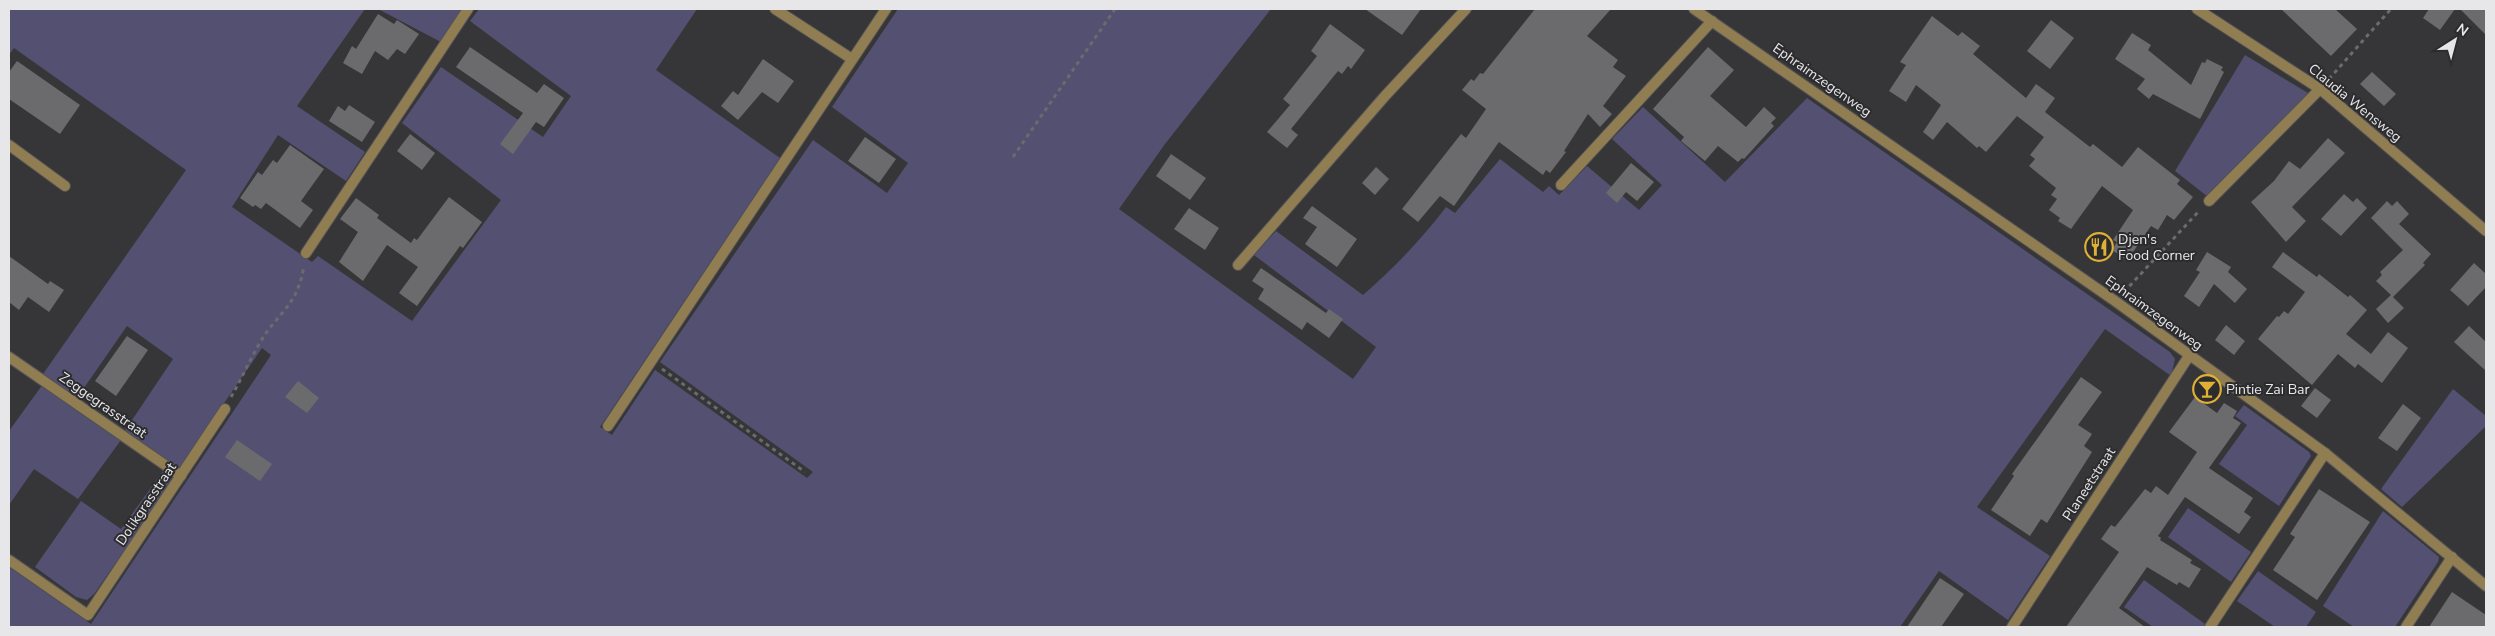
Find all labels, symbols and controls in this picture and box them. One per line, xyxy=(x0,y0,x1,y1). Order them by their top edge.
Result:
north arrow xyxy=(2430,15,2480,65)
text: N xyxy=(2453,19,2472,41)
street label: Ephraimzegenweg xyxy=(1769,39,1875,121)
street label: Claudia Wensweg xyxy=(2304,59,2406,147)
place label: Djen's Food Corner xyxy=(2118,230,2195,265)
restaurant icon: Djen's Food Corner xyxy=(2084,232,2114,262)
street label: Ephraimzegenweg xyxy=(2101,271,2207,355)
street label: Zeggegrasstraat xyxy=(55,368,151,442)
bar icon: Pintie Zai Bar xyxy=(2192,374,2222,404)
place label: Pintie Zai Bar xyxy=(2226,380,2310,399)
street label: Planeetstraat xyxy=(2058,443,2120,525)
street label: Dolikgrasstraat xyxy=(111,459,181,549)

